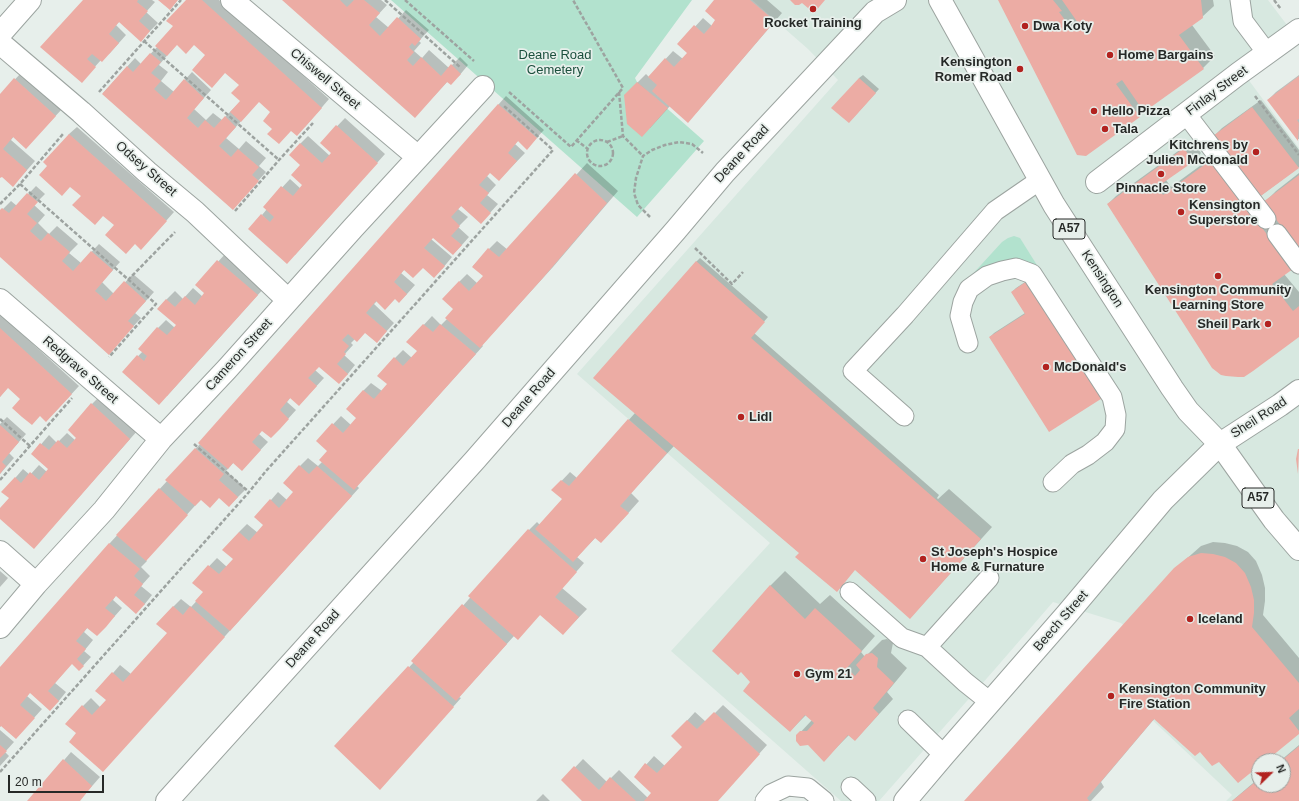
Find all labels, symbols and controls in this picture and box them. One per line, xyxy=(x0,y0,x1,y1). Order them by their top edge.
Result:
marker: Rocket Training xyxy=(808,4,818,14)
place label: Rocket Training xyxy=(764,15,862,31)
place label: Dwa Koty xyxy=(1033,18,1092,34)
marker: Dwa Koty xyxy=(1020,21,1030,31)
street label: Chiswell Street xyxy=(287,45,363,113)
park label: Deane Road Cemetery xyxy=(519,47,591,78)
place label: Home Bargains xyxy=(1118,47,1213,63)
marker: Home Bargains xyxy=(1105,50,1115,60)
place label: Kensington Romer Road xyxy=(935,54,1012,85)
street label: Finlay Street xyxy=(1183,63,1251,119)
marker: Kensington Romer Road xyxy=(1015,64,1025,74)
place label: Hello Pizza xyxy=(1102,103,1170,119)
marker: Hello Pizza xyxy=(1089,106,1099,116)
place label: Tala xyxy=(1113,121,1138,137)
street label: Deane Road xyxy=(711,122,773,186)
marker: Tala xyxy=(1100,124,1110,134)
place label: Kitchrens by Julien Mcdonald xyxy=(1146,137,1248,168)
street label: Odsey Street xyxy=(112,138,180,200)
marker: Kitchrens by Julien Mcdonald xyxy=(1251,147,1261,157)
marker: Pinnacle Store xyxy=(1156,169,1166,179)
place label: Pinnacle Store xyxy=(1116,180,1206,196)
place label: Kensington Superstore xyxy=(1189,197,1260,228)
marker: Kensington Superstore xyxy=(1176,207,1186,217)
road number: A57 xyxy=(1053,219,1085,239)
street label: Kensington xyxy=(1078,247,1126,311)
marker: Kensington Community Learning Store xyxy=(1213,271,1223,281)
place label: Kensington Community Learning Store xyxy=(1145,282,1291,313)
street label: Cameron Street xyxy=(203,316,275,394)
place label: Sheil Park xyxy=(1197,316,1260,332)
marker: Sheil Park xyxy=(1263,319,1273,329)
street label: Redgrave Street xyxy=(39,333,121,407)
place label: McDonald's xyxy=(1054,359,1126,375)
marker: McDonald's xyxy=(1041,362,1051,372)
street label: Deane Road xyxy=(499,365,559,431)
street label: Sheil Road xyxy=(1228,394,1290,442)
place label: Lidl xyxy=(749,409,772,425)
marker: Lidl xyxy=(736,412,746,422)
road number: A57 xyxy=(1242,488,1274,508)
place label: St Joseph's Hospice Home & Furnature xyxy=(931,544,1058,575)
marker: St Joseph's Hospice Home & Furnature xyxy=(918,554,928,564)
street label: Beech Street xyxy=(1030,588,1092,654)
street label: Deane Road xyxy=(283,607,343,671)
place label: Iceland xyxy=(1198,611,1243,627)
marker: Iceland xyxy=(1185,614,1195,624)
place label: Gym 21 xyxy=(805,666,852,682)
marker: Gym 21 xyxy=(792,669,802,679)
place label: Kensington Community Fire Station xyxy=(1119,681,1266,712)
marker: Kensington Community Fire Station xyxy=(1106,691,1116,701)
north arrow xyxy=(1251,753,1291,793)
text: N xyxy=(1274,763,1288,775)
scale bar xyxy=(10,767,106,793)
text: 20 m xyxy=(15,775,42,789)

